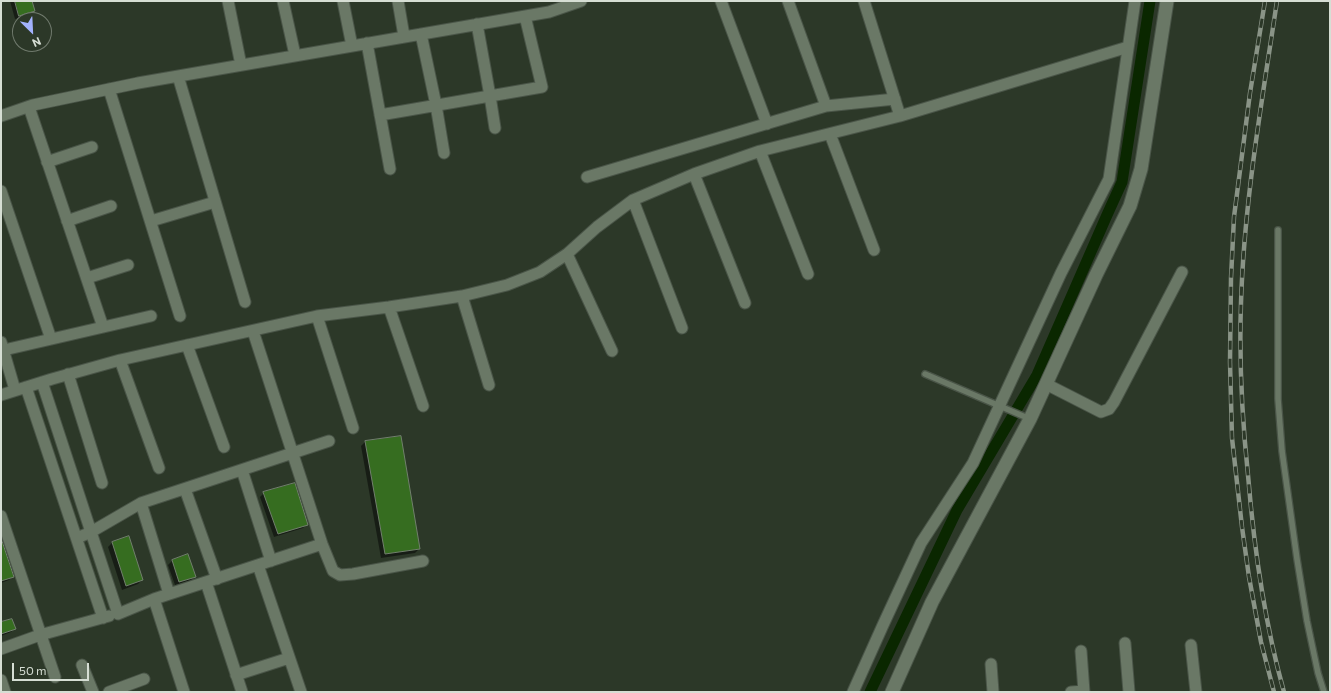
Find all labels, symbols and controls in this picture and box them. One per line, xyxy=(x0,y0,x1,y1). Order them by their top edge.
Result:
north arrow xyxy=(12,12,52,52)
text: N xyxy=(30,35,43,50)
scale bar xyxy=(14,655,91,681)
text: 50 m xyxy=(19,663,47,677)

